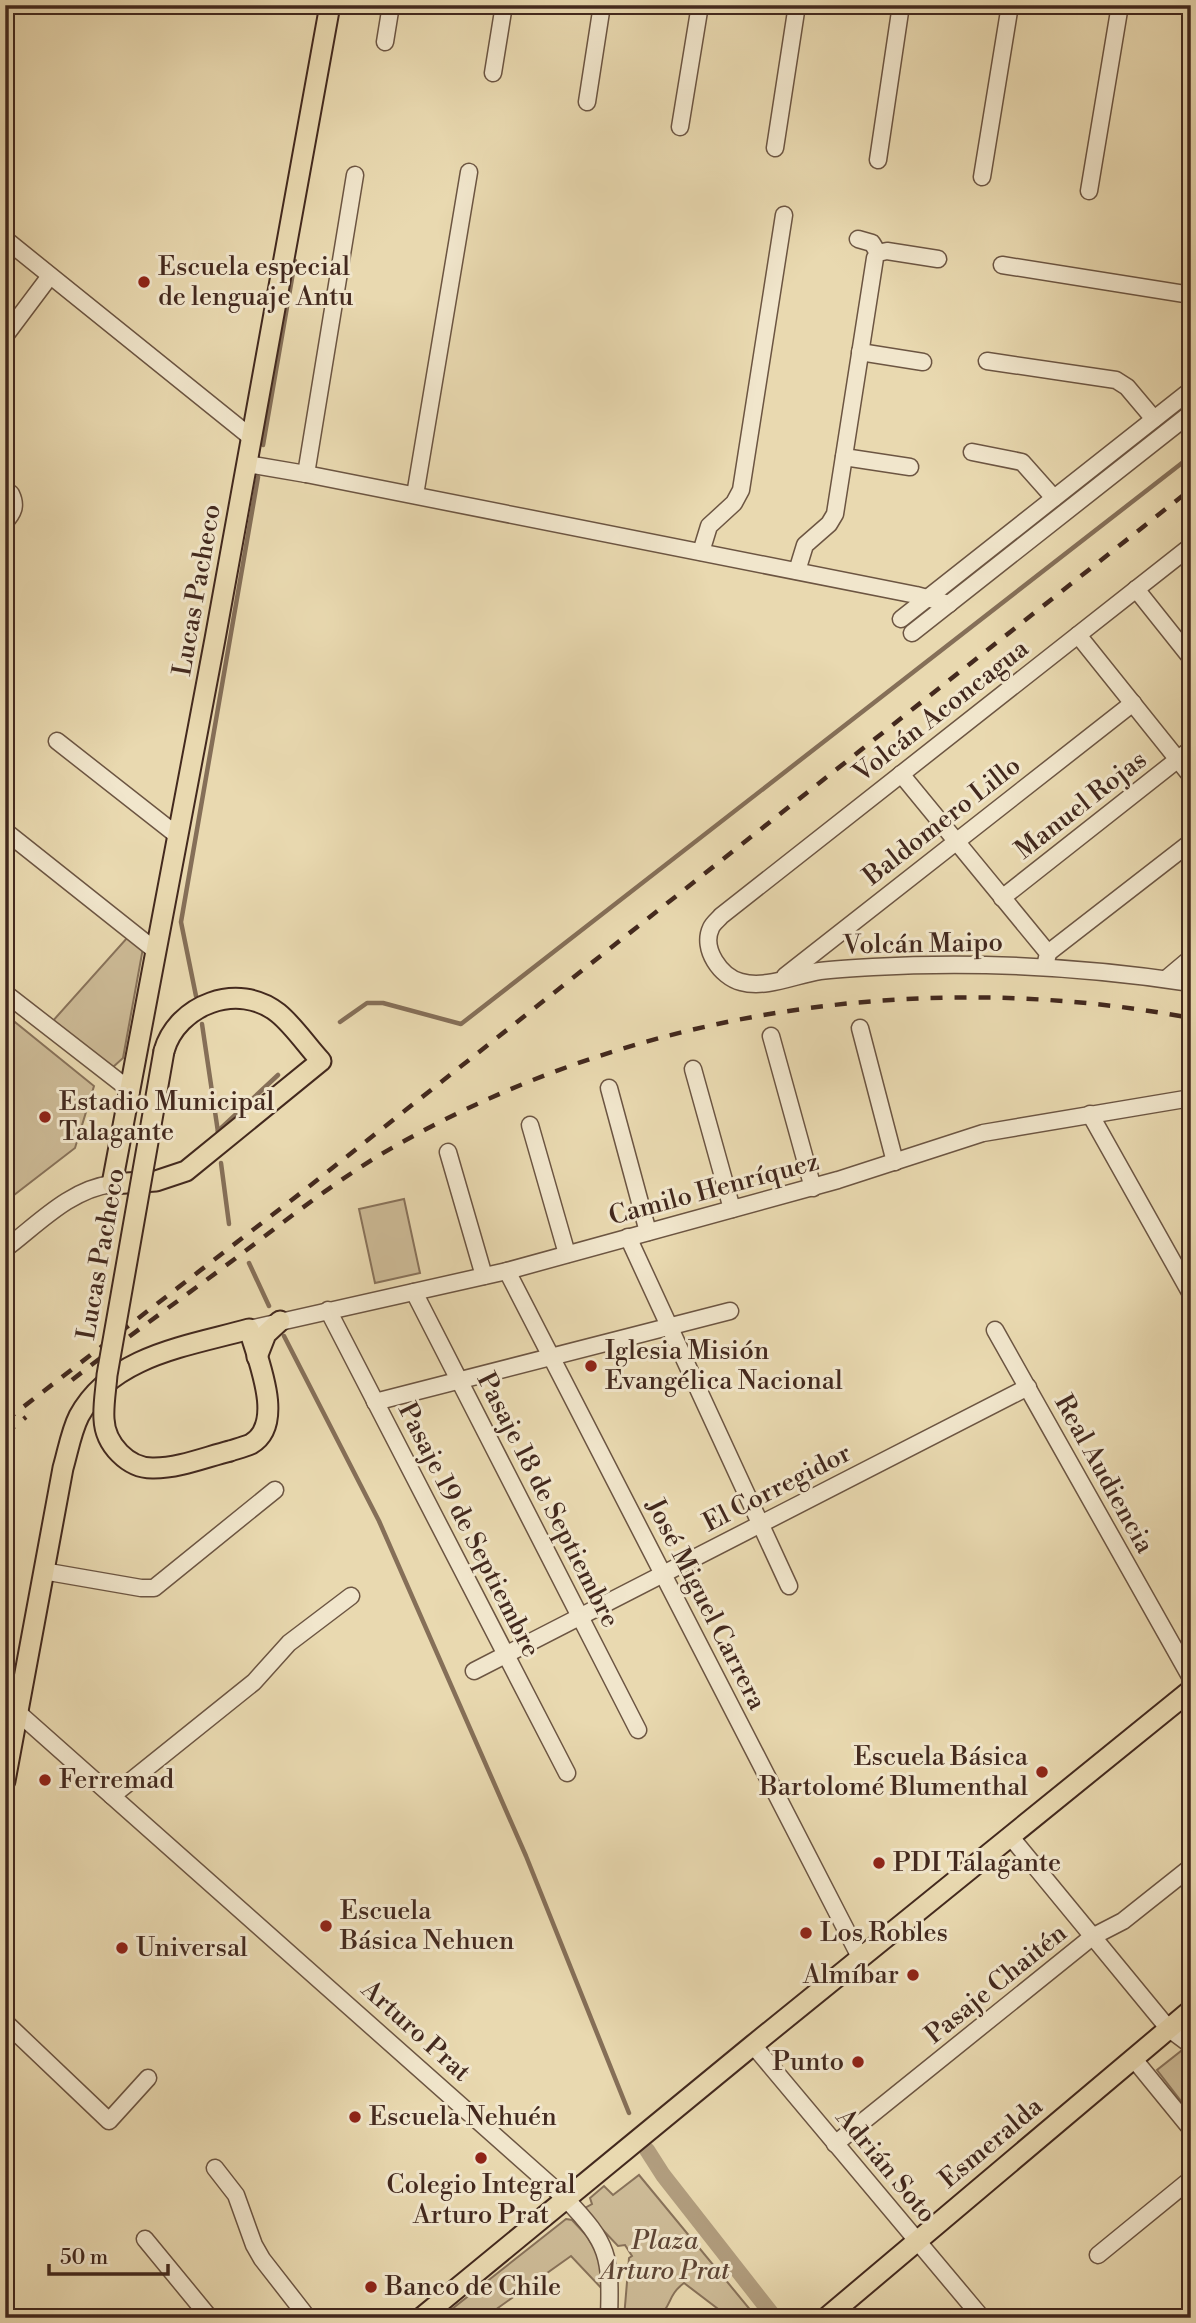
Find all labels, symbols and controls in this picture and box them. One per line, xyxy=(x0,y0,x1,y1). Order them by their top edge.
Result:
place label: Escuela especial de lenguaje Antu xyxy=(158,251,353,313)
marker: Escuela especial de lenguaje Antu xyxy=(136,274,152,290)
street label: Lucas Pacheco xyxy=(166,502,228,678)
street label: Volcán Aconcagua xyxy=(846,632,1036,790)
street label: Manuel Rojas xyxy=(1009,744,1153,866)
street label: Baldomero Lillo xyxy=(856,750,1027,893)
street label: Volcán Maipo xyxy=(842,927,1003,961)
place label: Estadio Municipal Talagante xyxy=(59,1086,274,1148)
marker: Estadio Municipal Talagante xyxy=(37,1109,53,1125)
street label: Camilo Henríquez xyxy=(605,1146,823,1232)
street label: Lucas Pacheco xyxy=(70,1166,132,1342)
place label: Iglesia Misión Evangélica Nacional xyxy=(605,1335,843,1397)
marker: Iglesia Misión Evangélica Nacional xyxy=(583,1358,599,1374)
street label: Pasaje 18 de Septiembre xyxy=(470,1367,626,1633)
street label: Real Audiencia xyxy=(1047,1389,1161,1560)
street label: Pasaje 19 de Septiembre xyxy=(391,1397,547,1663)
street label: El Corregidor xyxy=(698,1437,856,1539)
street label: José Miguel Carrera xyxy=(638,1492,773,1716)
place label: Escuela Básica Bartolomé Blumenthal xyxy=(758,1741,1029,1803)
place label: Ferremad xyxy=(59,1764,174,1796)
marker: Escuela Básica Bartolomé Blumenthal xyxy=(1034,1764,1050,1780)
marker: Ferremad xyxy=(37,1772,53,1788)
place label: PDI Talagante xyxy=(893,1847,1061,1879)
marker: PDI Talagante xyxy=(871,1855,887,1871)
place label: Escuela Básica Nehuen xyxy=(339,1895,514,1957)
place label: Los Robles xyxy=(820,1917,948,1949)
street label: Pasaje Chaitén xyxy=(919,1917,1073,2051)
marker: Escuela Básica Nehuen xyxy=(318,1918,334,1934)
marker: Los Robles xyxy=(798,1925,814,1941)
place label: Universal xyxy=(136,1932,248,1964)
marker: Universal xyxy=(114,1940,130,1956)
place label: Almíbar xyxy=(802,1959,899,1991)
marker: Almíbar xyxy=(905,1967,921,1983)
street label: Arturo Prat xyxy=(354,1973,477,2088)
place label: Punto xyxy=(772,2046,844,2078)
marker: Punto xyxy=(850,2054,866,2070)
street label: Esmeralda xyxy=(933,2090,1050,2195)
place label: Escuela Nehuén xyxy=(369,2101,557,2133)
street label: Adrián Soto xyxy=(828,2102,943,2230)
marker: Escuela Nehuén xyxy=(347,2109,363,2125)
marker: Colegio Integral Arturo Prat xyxy=(473,2150,489,2166)
place label: Colegio Integral Arturo Prat xyxy=(387,2169,576,2231)
park label: Plaza Arturo Prat xyxy=(598,2225,730,2287)
scale bar xyxy=(49,2232,168,2276)
text: 50 m xyxy=(60,2245,108,2271)
place label: Banco de Chile xyxy=(384,2271,561,2303)
marker: Banco de Chile xyxy=(363,2279,379,2295)

